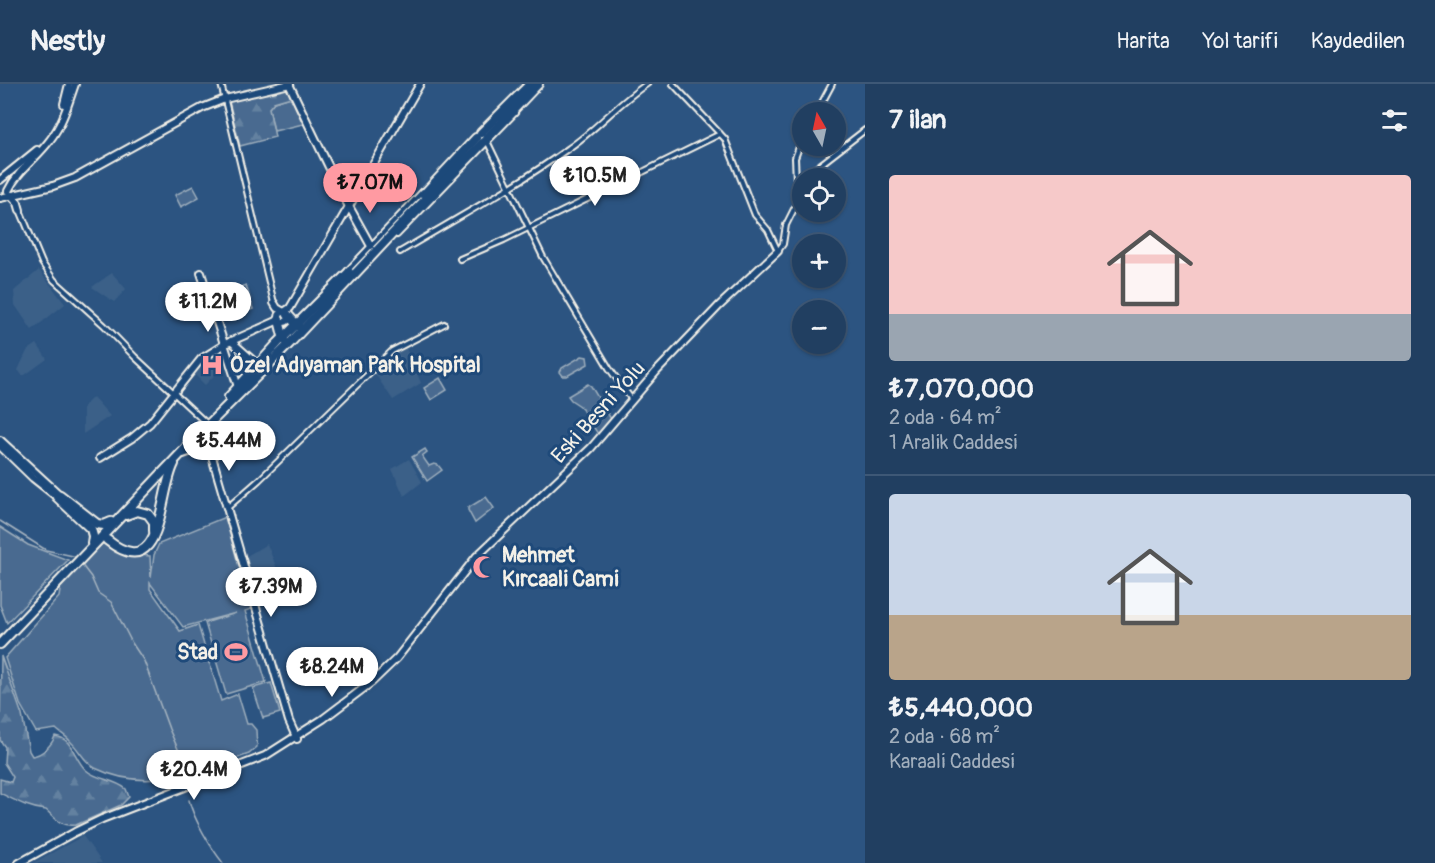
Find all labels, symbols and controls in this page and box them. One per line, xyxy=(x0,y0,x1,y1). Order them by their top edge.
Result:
text: Nestly xyxy=(30,24,105,59)
text: Harita xyxy=(1116,28,1170,55)
text: Yol tarifi xyxy=(1203,28,1278,55)
text: Kaydedilen xyxy=(1311,28,1405,55)
north arrow xyxy=(792,102,846,156)
map controls xyxy=(792,102,846,354)
text: 7 ilan xyxy=(889,104,947,136)
icon: filters xyxy=(1378,104,1411,137)
pin: ₺10.5M xyxy=(546,156,644,207)
pin: ₺7.07M xyxy=(321,163,419,214)
text: ₺10.5M xyxy=(563,163,627,188)
button: locate xyxy=(792,168,846,222)
text: ₺7.07M xyxy=(337,170,403,195)
icon: home xyxy=(1096,214,1204,322)
button: + xyxy=(792,234,846,288)
pin: ₺11.2M xyxy=(159,282,257,333)
text: ₺11.2M xyxy=(179,289,237,314)
button: − xyxy=(792,300,846,354)
hospital icon: Özel Adıyaman Park Hospital xyxy=(199,352,225,378)
place label: Özel Adıyaman Park Hospital xyxy=(230,352,481,379)
street label: Eski Besni Yolu xyxy=(545,356,651,469)
text: ₺7,070,000 xyxy=(889,373,1034,405)
text: 2 oda · 64 m² xyxy=(889,405,1002,430)
pin: ₺5.44M xyxy=(180,421,278,472)
text: ₺5.44M xyxy=(197,428,261,453)
text: 1 Aralik Caddesi xyxy=(889,430,1017,455)
icon: home xyxy=(1096,533,1204,641)
place label: Mehmet Kırcaali Cami xyxy=(502,542,619,593)
mosque icon: Mehmet Kırcaali Cami xyxy=(471,554,497,580)
pin: ₺7.39M xyxy=(222,567,320,618)
text: ₺7.39M xyxy=(240,574,302,599)
place label: Stad xyxy=(177,639,218,666)
sports icon: Stad xyxy=(223,639,249,665)
pin: ₺8.24M xyxy=(283,647,381,698)
text: ₺8.24M xyxy=(300,654,364,679)
text: ₺5,440,000 xyxy=(889,692,1033,724)
text: 2 oda · 68 m² xyxy=(889,724,1000,749)
text: Karaali Caddesi xyxy=(889,749,1015,774)
pin: ₺20.4M xyxy=(145,750,243,801)
text: ₺20.4M xyxy=(160,757,228,782)

